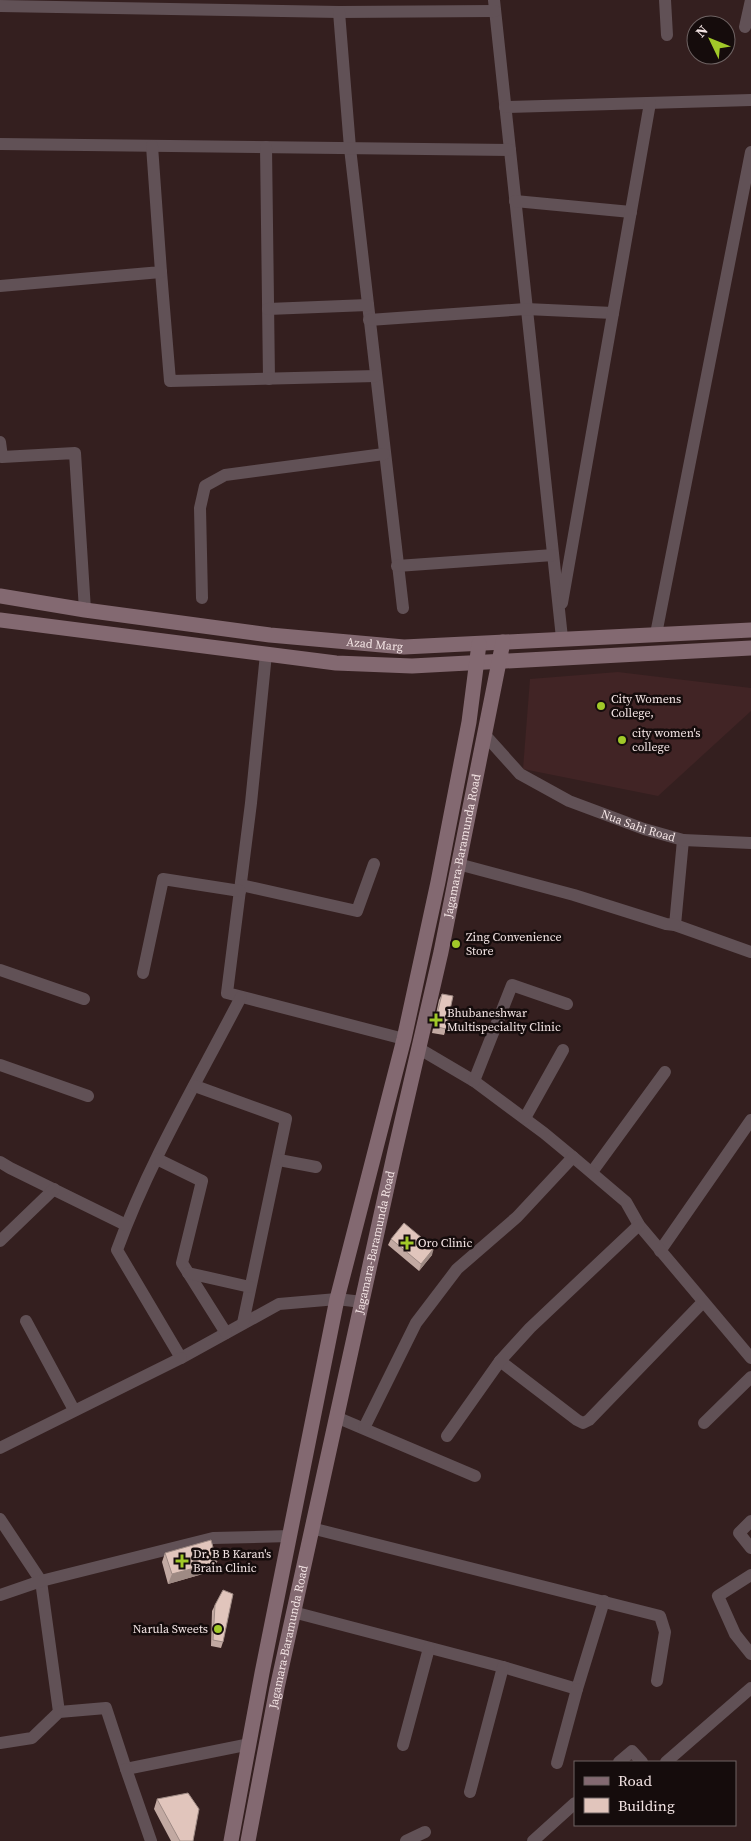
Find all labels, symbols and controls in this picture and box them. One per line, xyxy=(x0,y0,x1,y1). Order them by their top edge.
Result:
north arrow xyxy=(686,15,736,65)
text: N xyxy=(691,21,712,42)
street label: Azad Marg xyxy=(346,634,404,655)
place label: City Womens College, xyxy=(611,691,681,721)
marker: City Womens College, xyxy=(595,700,607,712)
place label: city women's college xyxy=(632,725,700,755)
marker: city women's college xyxy=(616,734,628,746)
street label: Jagamara-Baramunda Road xyxy=(440,772,484,920)
street label: Nua Sahi Road xyxy=(599,806,678,846)
place label: Zing Convenience Store xyxy=(466,929,562,959)
marker: Zing Convenience Store xyxy=(450,938,462,950)
place label: Bhubaneshwar Multispeciality Clinic xyxy=(447,1005,561,1035)
marker: Bhubaneshwar Multispeciality Clinic xyxy=(429,1013,443,1027)
street label: Jagamara-Baramunda Road xyxy=(351,1169,398,1317)
place label: Oro Clinic xyxy=(418,1235,472,1251)
marker: Oro Clinic xyxy=(400,1236,414,1250)
place label: Dr. B B Karan's Brain Clinic xyxy=(193,1546,271,1576)
marker: Dr. B B Karan's Brain Clinic xyxy=(175,1554,189,1568)
street label: Jagamara-Baramunda Road xyxy=(265,1564,312,1711)
place label: Narula Sweets xyxy=(133,1621,208,1637)
marker: Narula Sweets xyxy=(212,1623,224,1635)
legend xyxy=(574,1761,736,1826)
text: Road xyxy=(618,1770,652,1791)
text: Building xyxy=(618,1795,675,1816)

